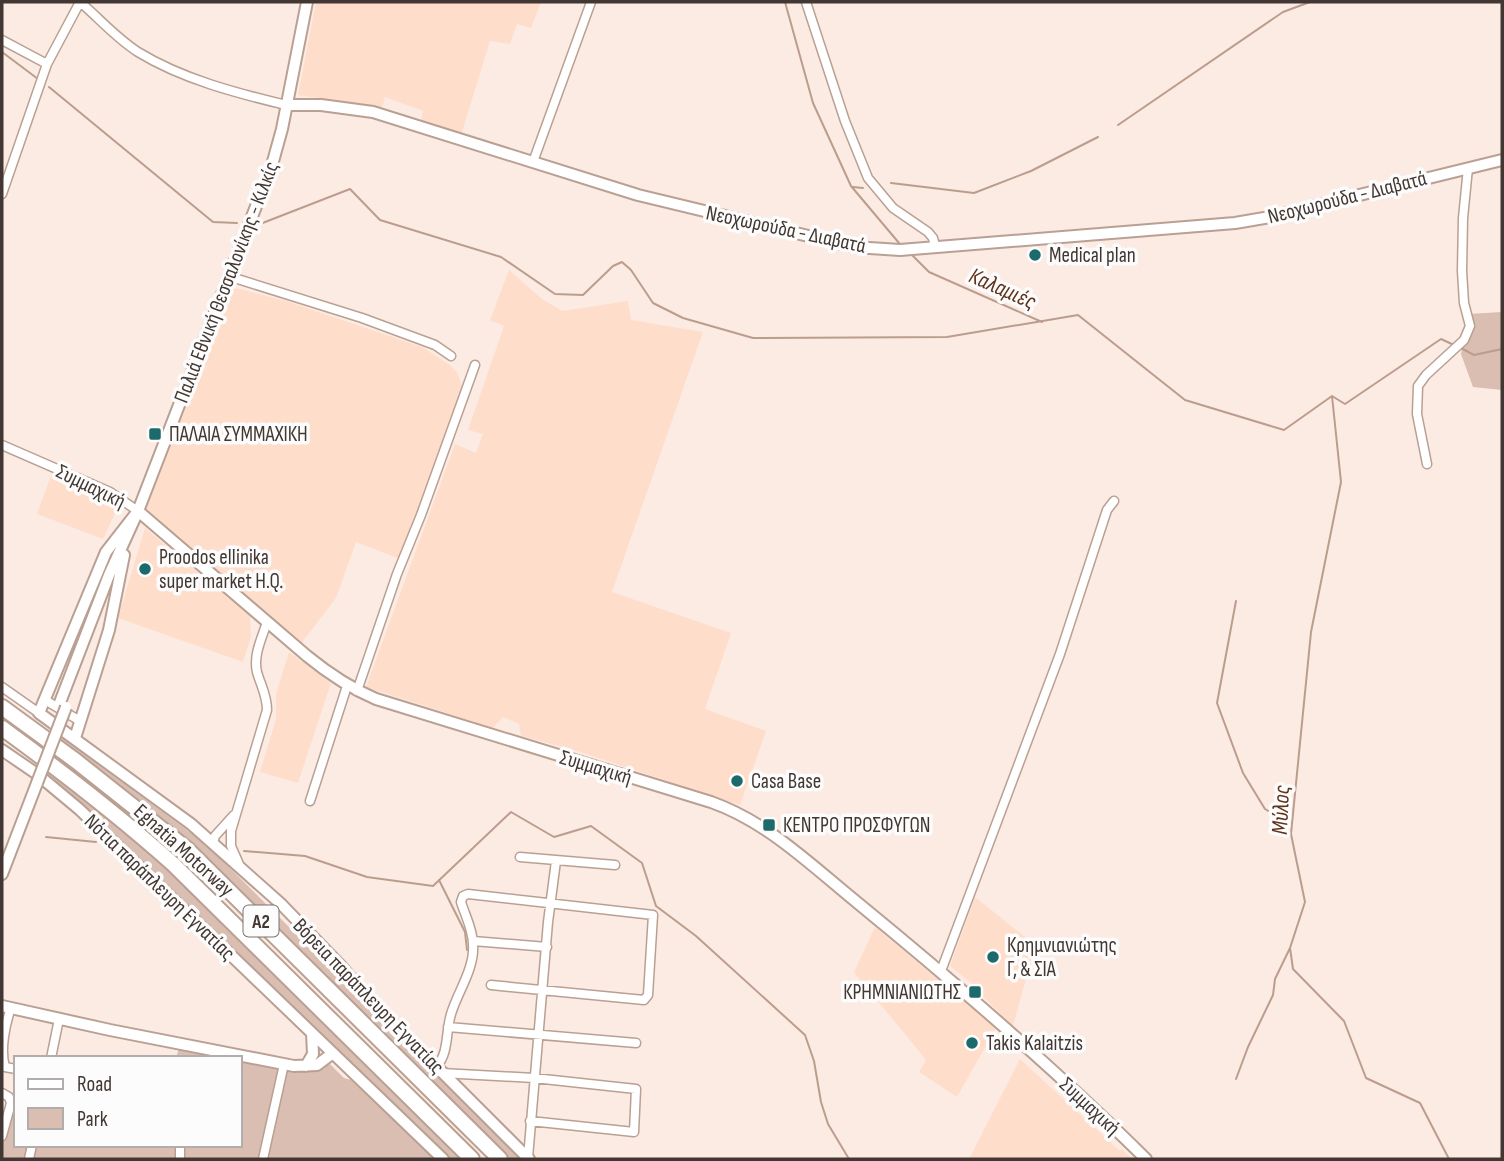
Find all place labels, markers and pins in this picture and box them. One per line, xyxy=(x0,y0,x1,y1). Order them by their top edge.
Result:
place label: Medical plan xyxy=(1049,243,1136,268)
marker: Medical plan xyxy=(1027,247,1043,263)
place label: ΠΑΛΑΙΑ ΣΥΜΜΑΧΙΚΗ xyxy=(169,422,308,447)
marker: ΠΑΛΑΙΑ ΣΥΜΜΑΧΙΚΗ xyxy=(147,426,163,442)
place label: Proodos ellinika super market H.Q. xyxy=(159,545,283,594)
marker: Proodos ellinika super market H.Q. xyxy=(137,561,153,577)
place label: Casa Base xyxy=(751,769,821,794)
marker: Casa Base xyxy=(729,773,745,789)
place label: ΚΕΝΤΡΟ ΠΡΟΣΦΥΓΩΝ xyxy=(783,813,930,838)
marker: ΚΕΝΤΡΟ ΠΡΟΣΦΥΓΩΝ xyxy=(761,817,777,833)
place label: Κρημνιανιώτης Γ, & ΣΙΑ xyxy=(1007,933,1117,982)
marker: Κρημνιανιώτης Γ, & ΣΙΑ xyxy=(985,949,1001,965)
place label: ΚΡΗΜΝΙΑΝΙΩΤΗΣ xyxy=(843,980,961,1005)
marker: ΚΡΗΜΝΙΑΝΙΩΤΗΣ xyxy=(967,984,983,1000)
place label: Takis Kalaitzis xyxy=(986,1031,1083,1056)
marker: Takis Kalaitzis xyxy=(964,1035,980,1051)

